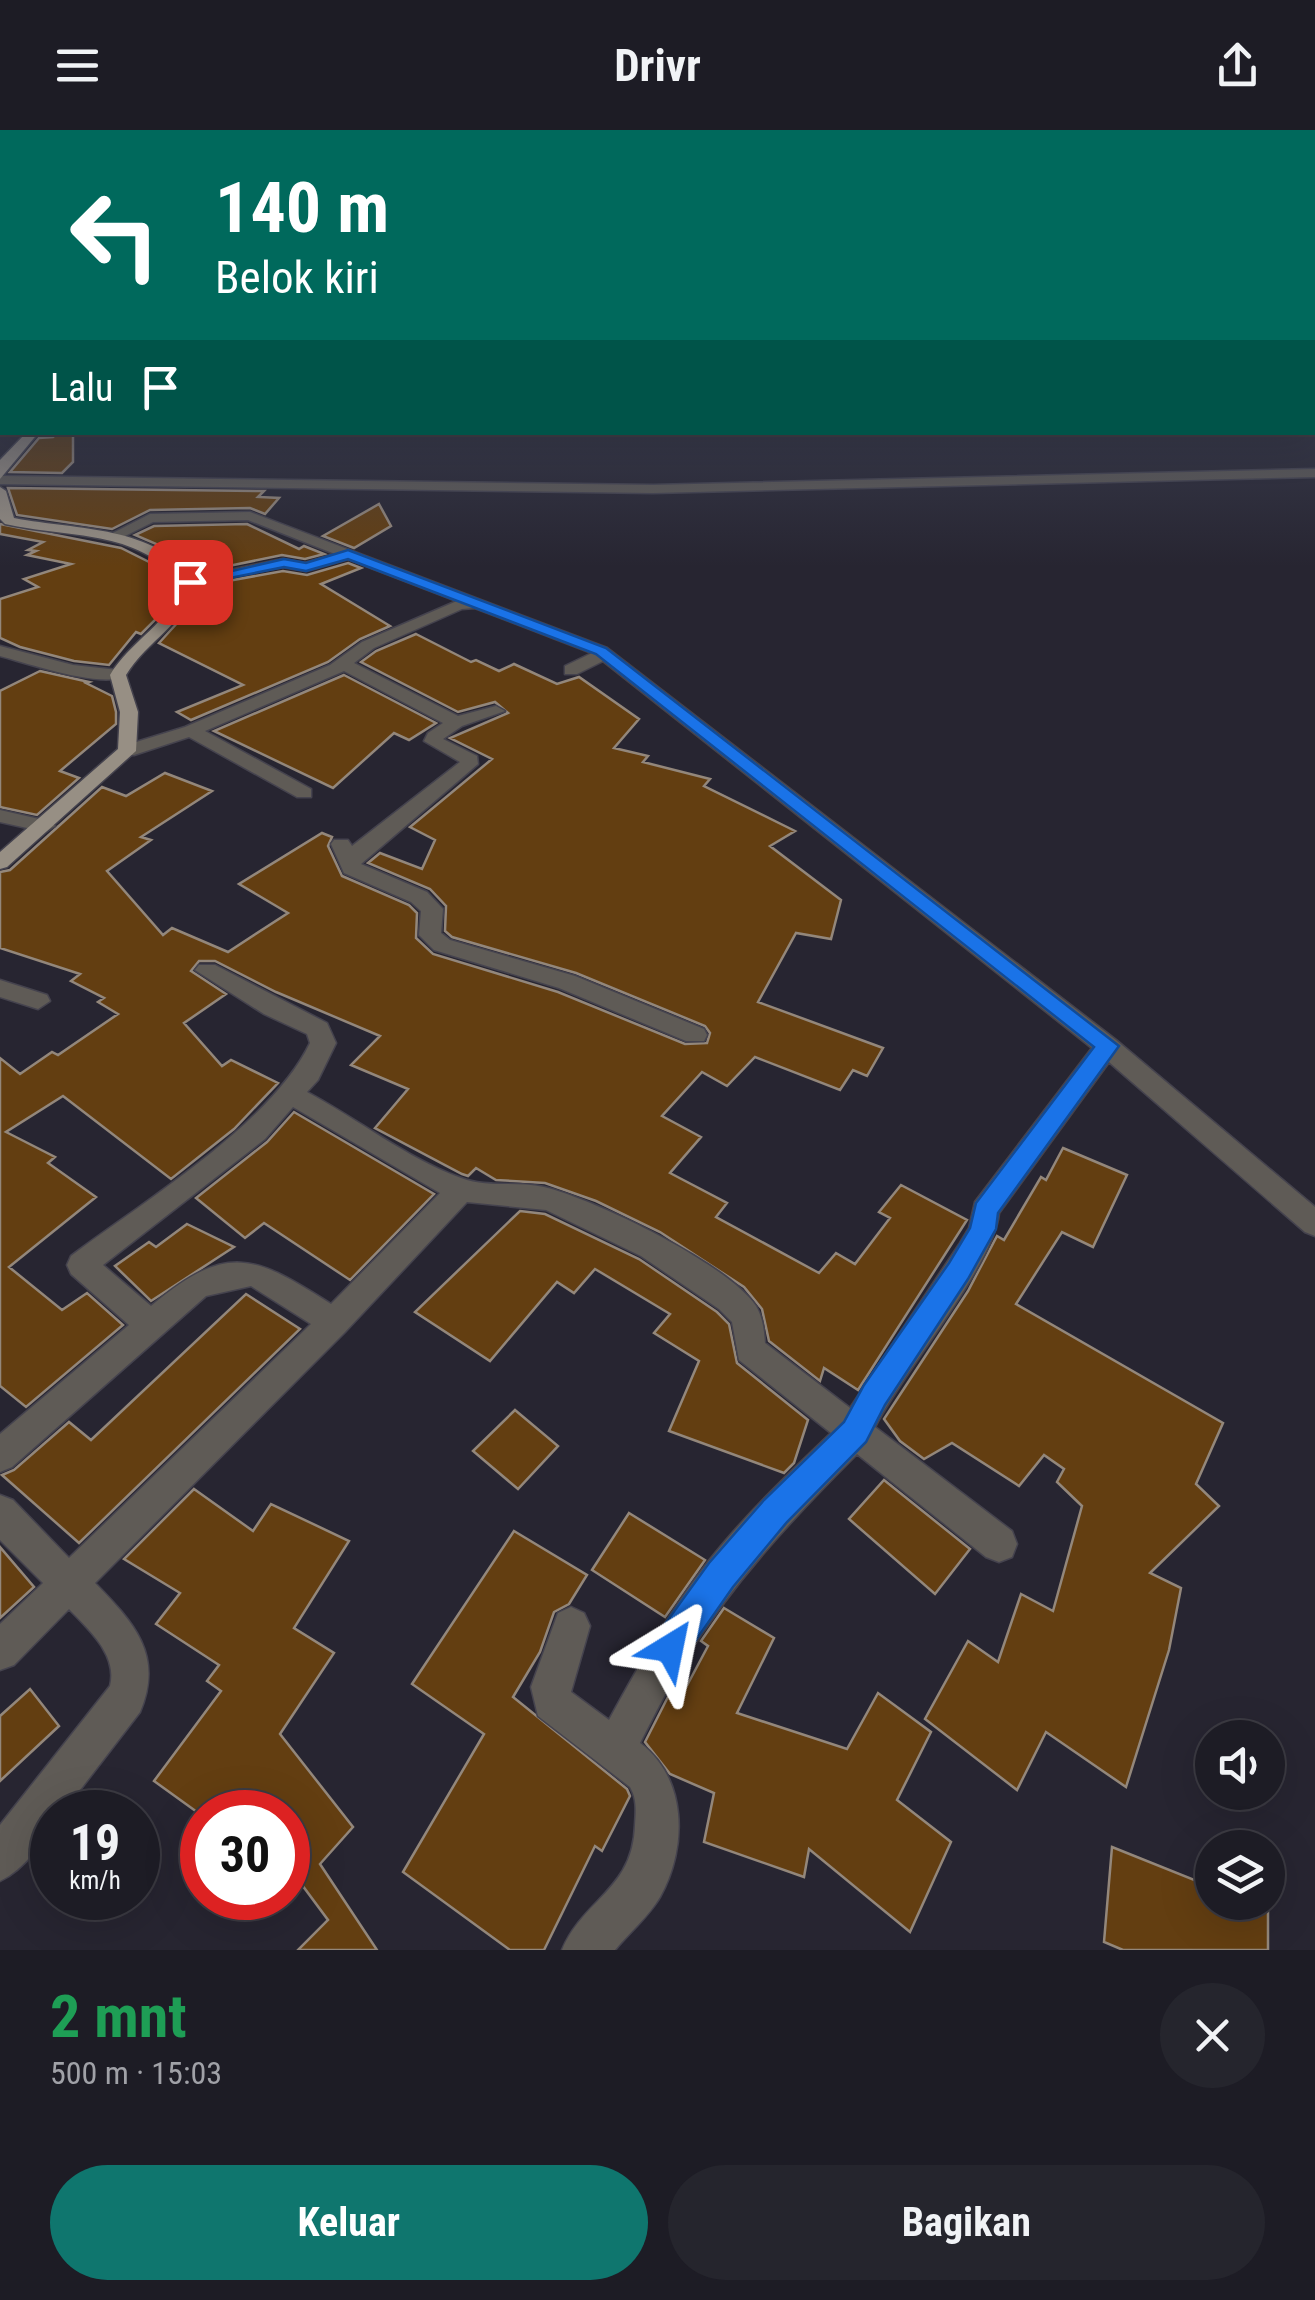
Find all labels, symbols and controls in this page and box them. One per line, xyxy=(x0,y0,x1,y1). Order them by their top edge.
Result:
icon: menu xyxy=(50,38,105,93)
icon: share xyxy=(1210,38,1265,93)
text: Drivr xyxy=(614,39,701,92)
text: 140 m xyxy=(215,167,389,249)
icon: left xyxy=(50,170,180,300)
text: Belok kiri xyxy=(215,251,379,304)
icon: arrive xyxy=(133,360,188,415)
text: Lalu xyxy=(50,366,113,410)
pin xyxy=(148,540,233,625)
icon: arrive xyxy=(163,555,218,610)
position arrow xyxy=(618,1596,722,1700)
map controls xyxy=(1195,1720,1285,1920)
button: sound xyxy=(1195,1720,1285,1810)
speed limit sign: 30 xyxy=(180,1790,310,1920)
text: 19 xyxy=(70,1814,120,1872)
button: layers xyxy=(1195,1830,1285,1920)
text: km/h xyxy=(69,1866,121,1895)
text: 2 mnt xyxy=(50,1981,187,2052)
button: close xyxy=(1160,1983,1265,2088)
text: 500 m · 15:03 xyxy=(50,2054,222,2092)
button: Keluar xyxy=(50,2165,648,2280)
button: Bagikan xyxy=(668,2165,1265,2280)

